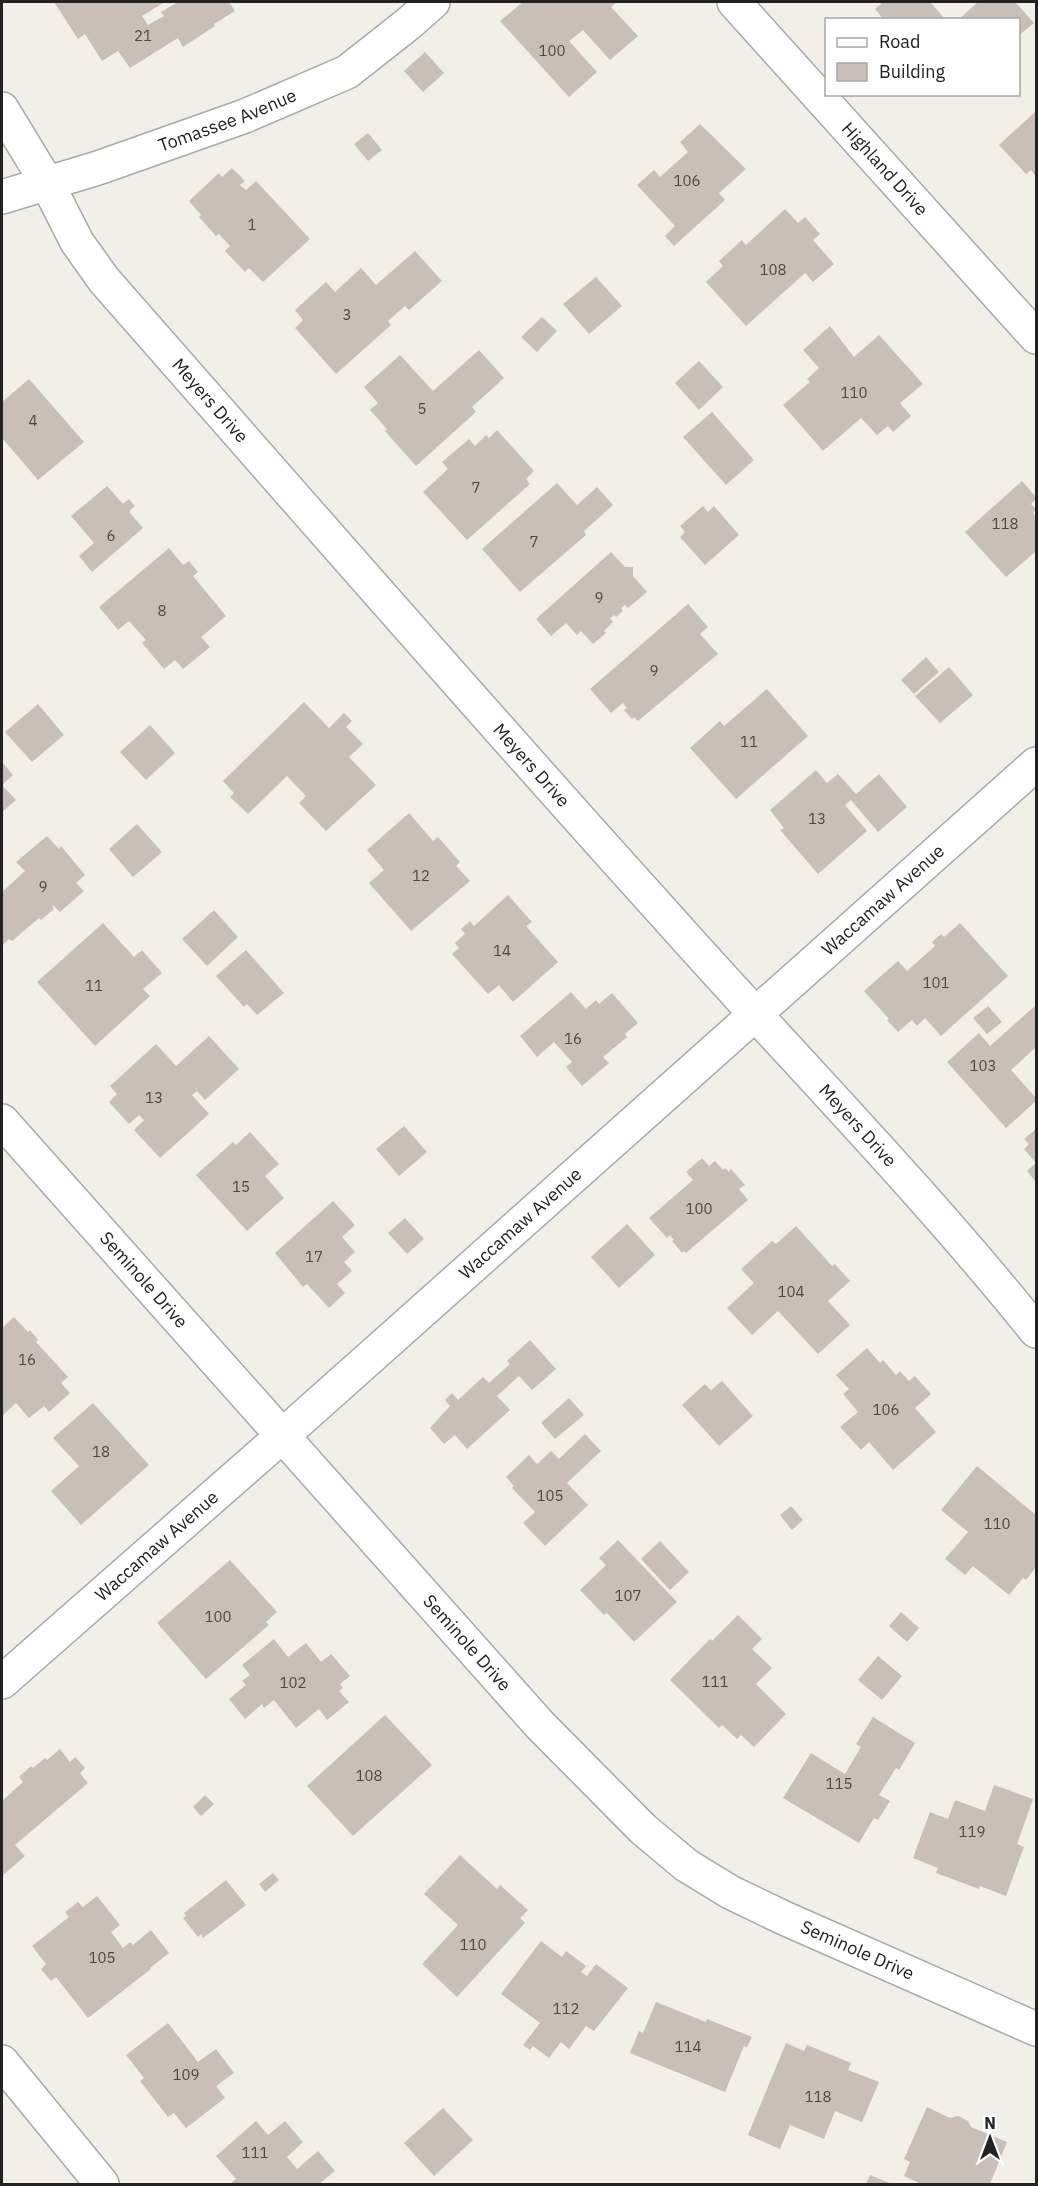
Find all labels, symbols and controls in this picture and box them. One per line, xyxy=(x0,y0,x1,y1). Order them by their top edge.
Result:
legend xyxy=(825,18,1020,96)
house number: 21 xyxy=(134,26,152,45)
text: Road xyxy=(879,30,920,53)
house number: 100 xyxy=(538,41,566,60)
text: Building xyxy=(879,60,946,83)
street label: Tomassee Avenue xyxy=(155,83,300,157)
street label: Highland Drive xyxy=(837,117,933,220)
house number: 106 xyxy=(673,171,701,190)
house number: 1 xyxy=(247,215,257,234)
house number: 108 xyxy=(759,260,787,279)
house number: 3 xyxy=(342,305,352,324)
street label: Meyers Drive xyxy=(167,353,254,447)
house number: 110 xyxy=(840,383,868,402)
house number: 5 xyxy=(417,399,427,418)
house number: 4 xyxy=(28,411,38,430)
house number: 7 xyxy=(471,478,481,497)
house number: 118 xyxy=(991,514,1019,533)
house number: 6 xyxy=(106,526,116,545)
house number: 7 xyxy=(529,532,539,551)
house number: 9 xyxy=(594,588,604,607)
house number: 8 xyxy=(157,601,167,620)
house number: 9 xyxy=(649,661,659,680)
street label: Meyers Drive xyxy=(488,718,575,812)
house number: 11 xyxy=(740,732,758,751)
house number: 13 xyxy=(808,809,826,828)
street label: Waccamaw Avenue xyxy=(817,839,949,961)
house number: 12 xyxy=(412,866,430,885)
house number: 9 xyxy=(38,877,48,896)
house number: 14 xyxy=(493,941,511,960)
house number: 101 xyxy=(922,973,950,992)
house number: 11 xyxy=(85,976,103,995)
house number: 16 xyxy=(564,1029,582,1048)
house number: 103 xyxy=(969,1056,997,1075)
street label: Meyers Drive xyxy=(814,1079,902,1172)
house number: 13 xyxy=(145,1088,163,1107)
street label: Waccamaw Avenue xyxy=(454,1162,586,1284)
house number: 15 xyxy=(232,1177,250,1196)
house number: 100 xyxy=(685,1199,713,1218)
street label: Seminole Drive xyxy=(95,1227,193,1333)
house number: 17 xyxy=(305,1247,323,1266)
house number: 104 xyxy=(777,1282,805,1301)
house number: 16 xyxy=(18,1350,36,1369)
house number: 106 xyxy=(872,1400,900,1419)
house number: 18 xyxy=(92,1442,110,1461)
street label: Waccamaw Avenue xyxy=(90,1485,223,1606)
house number: 105 xyxy=(536,1486,564,1505)
house number: 110 xyxy=(983,1514,1011,1533)
house number: 107 xyxy=(614,1586,642,1605)
street label: Seminole Drive xyxy=(418,1590,516,1696)
house number: 100 xyxy=(204,1607,232,1626)
house number: 111 xyxy=(701,1672,729,1691)
house number: 102 xyxy=(279,1673,307,1692)
house number: 108 xyxy=(355,1766,383,1785)
house number: 115 xyxy=(825,1774,853,1793)
house number: 119 xyxy=(958,1822,986,1841)
street label: Seminole Drive xyxy=(797,1915,918,1985)
house number: 110 xyxy=(459,1935,487,1954)
house number: 105 xyxy=(88,1948,116,1967)
house number: 112 xyxy=(552,1999,580,2018)
house number: 114 xyxy=(674,2037,702,2056)
house number: 109 xyxy=(172,2065,200,2084)
house number: 118 xyxy=(804,2087,832,2106)
north arrow xyxy=(960,2108,1020,2168)
text: N xyxy=(984,2113,996,2133)
house number: 111 xyxy=(241,2143,269,2162)

